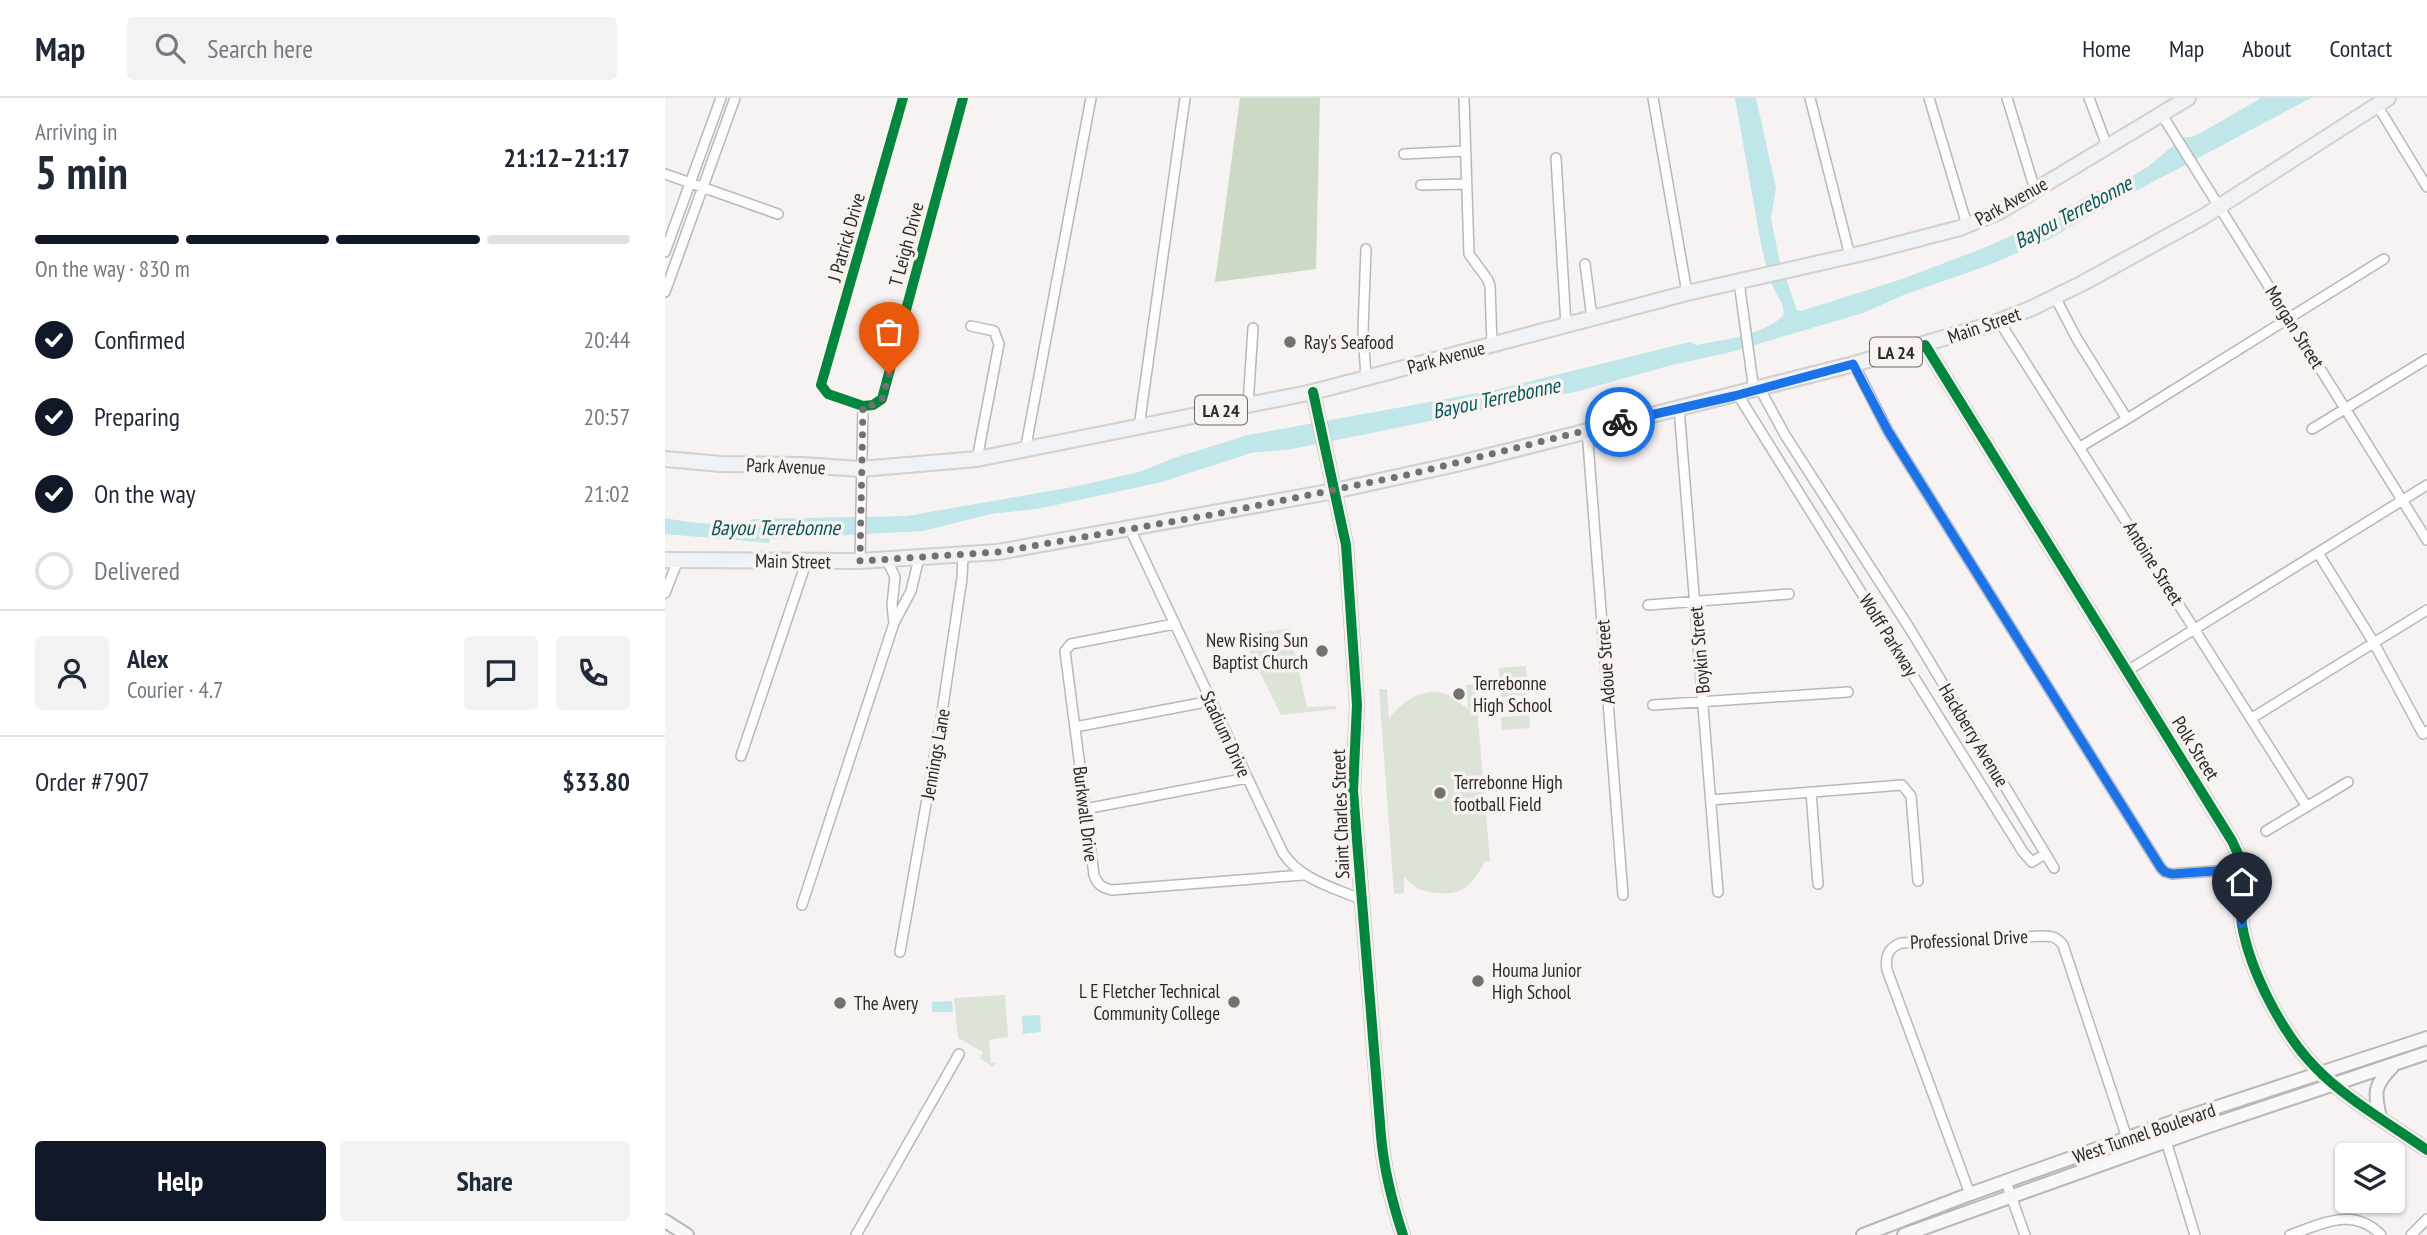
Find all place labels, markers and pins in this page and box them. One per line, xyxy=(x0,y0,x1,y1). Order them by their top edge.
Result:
pin xyxy=(859,302,919,374)
place label: Ray's Seafood xyxy=(1304,330,1394,354)
marker: Ray's Seafood xyxy=(1282,334,1298,350)
place label: New Rising Sun Baptist Church xyxy=(1206,628,1308,674)
marker: New Rising Sun Baptist Church xyxy=(1314,643,1330,659)
place label: Terrebonne High School xyxy=(1473,671,1553,717)
marker: Terrebonne High School xyxy=(1451,686,1467,702)
place label: Terrebonne High football Field xyxy=(1454,770,1563,816)
marker: Terrebonne High football Field xyxy=(1432,785,1448,801)
pin xyxy=(2212,852,2272,924)
place label: Houma Junior High School xyxy=(1492,958,1582,1004)
marker: Houma Junior High School xyxy=(1470,973,1486,989)
place label: L E Fletcher Technical Community College xyxy=(1079,979,1221,1025)
place label: The Avery xyxy=(854,991,919,1015)
marker: L E Fletcher Technical Community College xyxy=(1226,994,1242,1010)
marker: The Avery xyxy=(832,995,848,1011)

